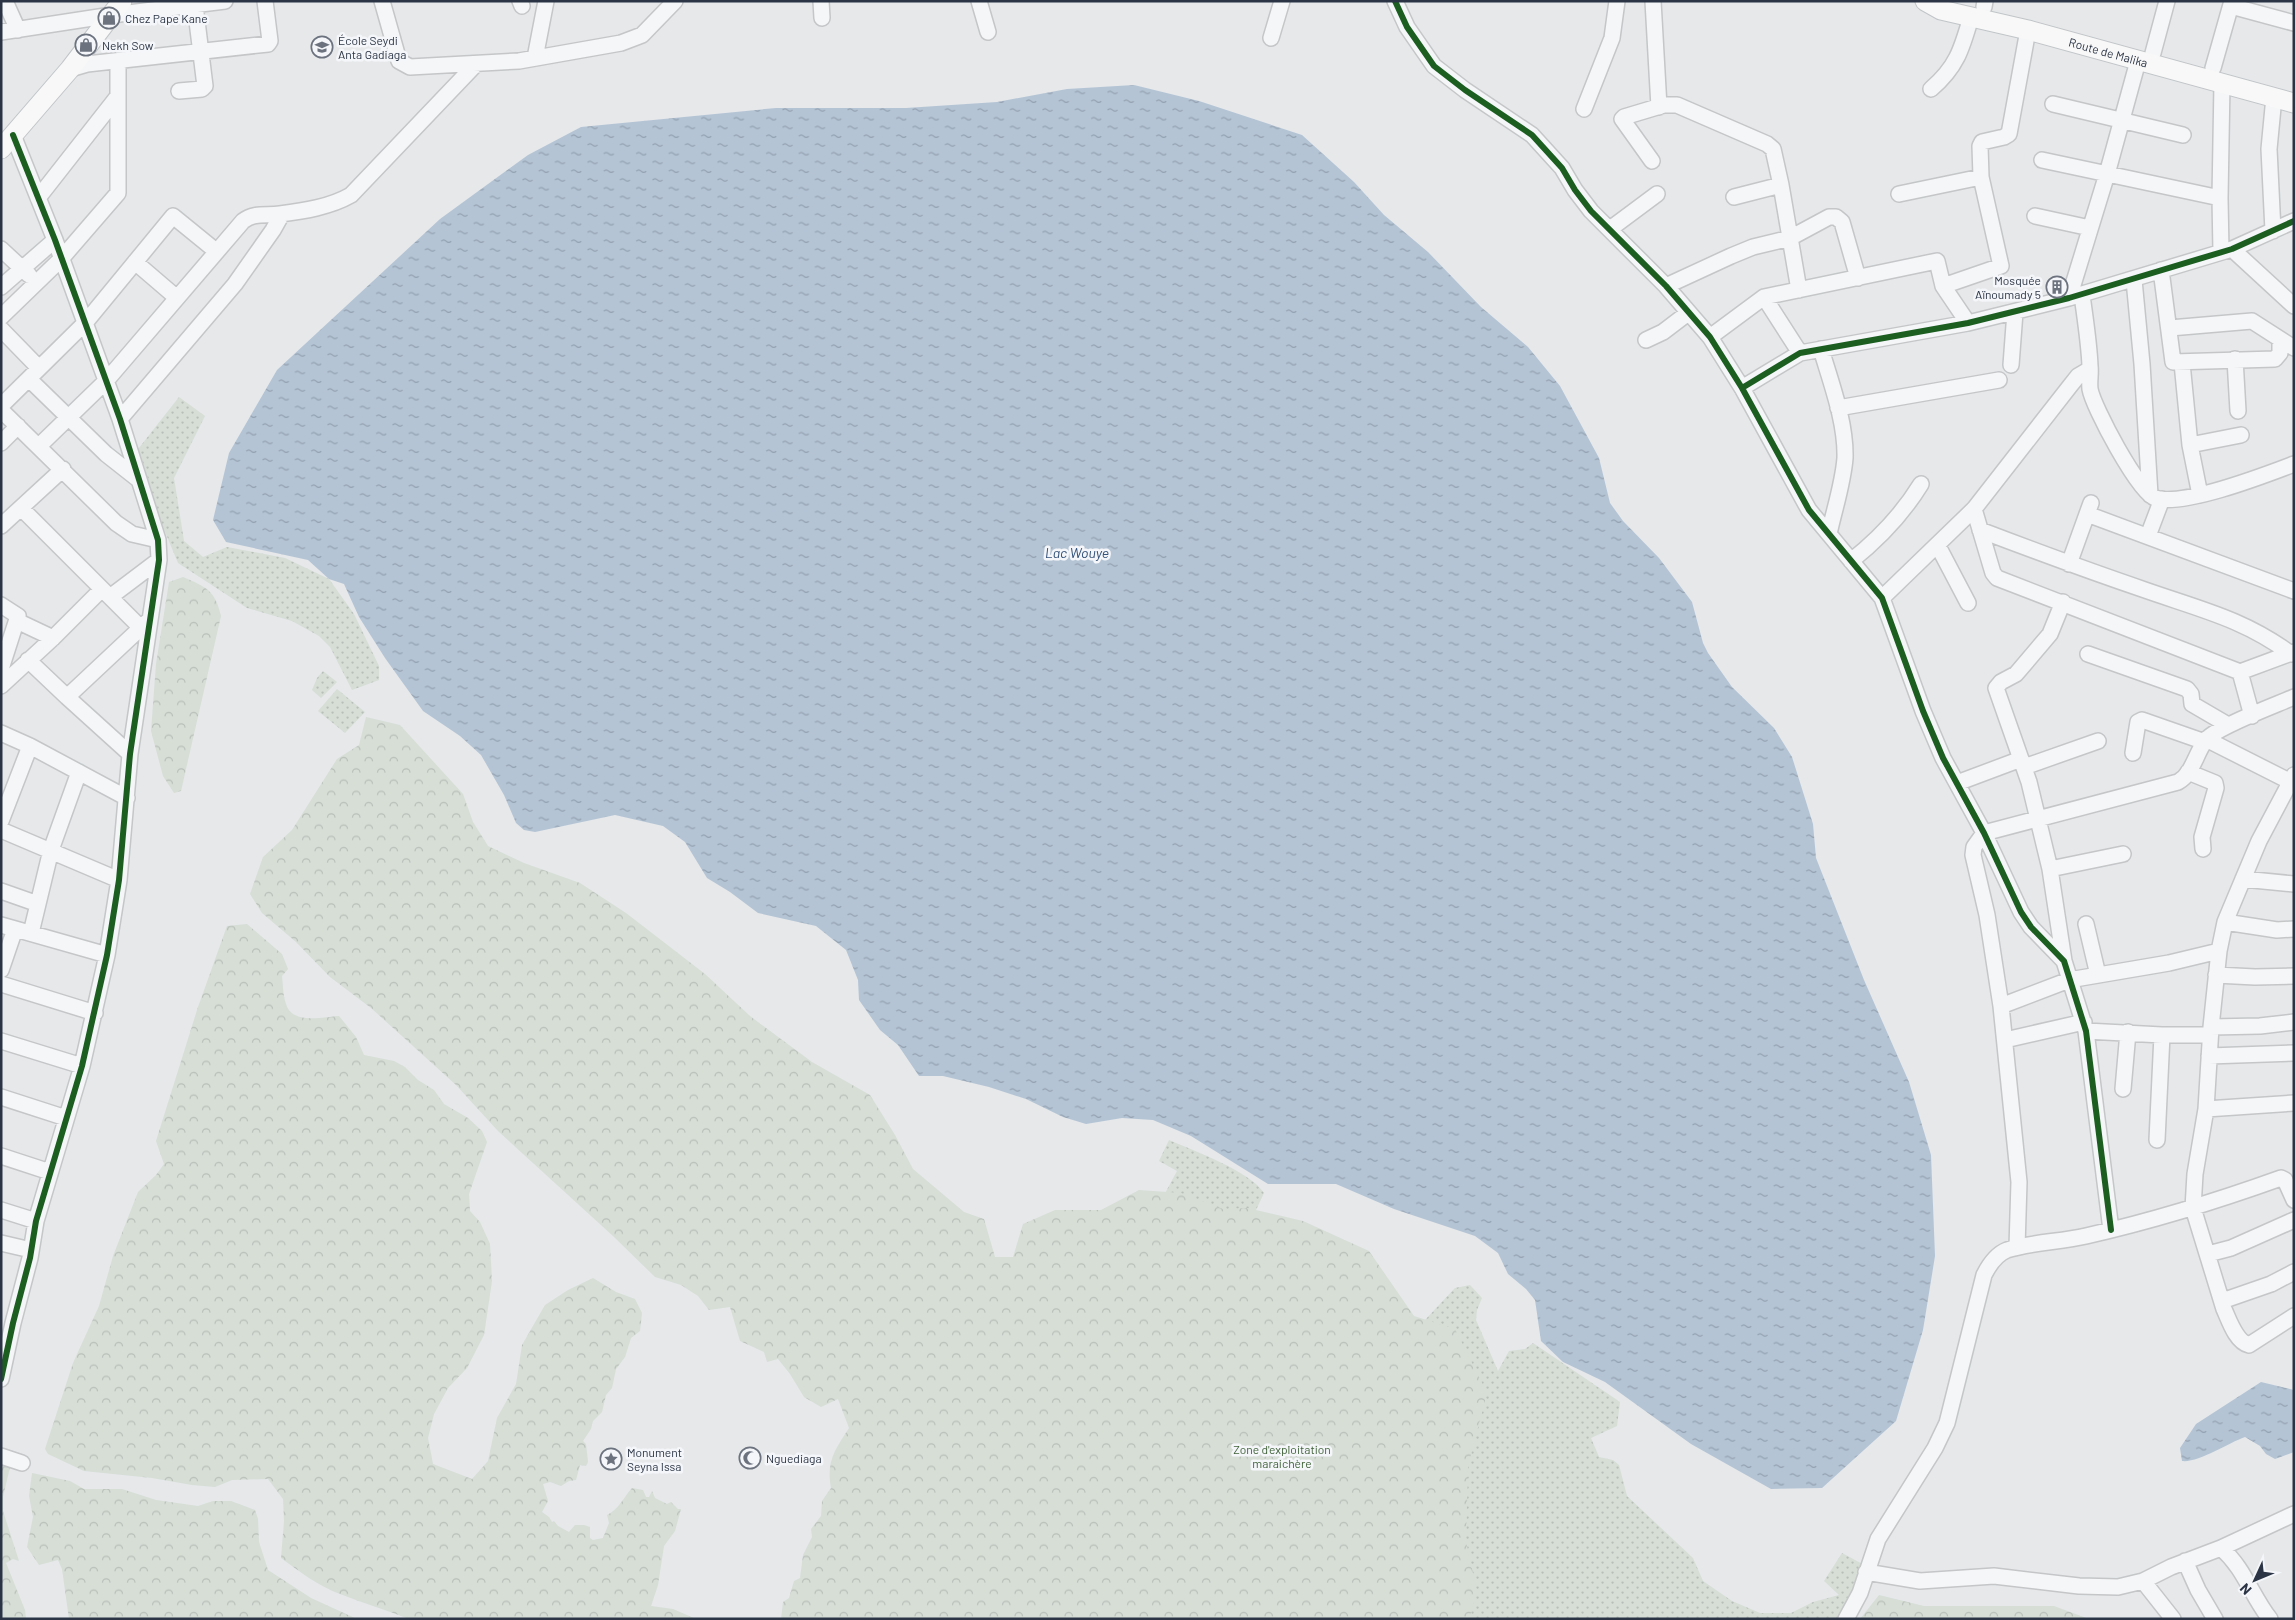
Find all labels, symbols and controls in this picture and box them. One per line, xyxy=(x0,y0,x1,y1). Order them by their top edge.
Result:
shop icon: Chez Pape Kane xyxy=(97,6,121,30)
place label: Chez Pape Kane xyxy=(125,11,208,25)
shop icon: Nekh Sow xyxy=(74,33,98,57)
place label: École Seydi Anta Gadiaga xyxy=(338,33,406,61)
school or university icon: École Seydi Anta Gadiaga xyxy=(310,35,334,59)
street label: Route de Malika xyxy=(2067,35,2149,70)
place label: Nekh Sow xyxy=(102,38,154,52)
place label: Mosquée Aïnoumady 5 xyxy=(1975,273,2041,301)
building icon: Mosquée Aïnoumady 5 xyxy=(2045,275,2069,299)
water label: Lac Wouye xyxy=(1045,544,1109,561)
park label: Zone d'exploitation maraichère xyxy=(1233,1442,1331,1470)
place label: Monument Seyna Issa xyxy=(627,1445,682,1473)
mosque icon: Nguediaga xyxy=(738,1446,762,1470)
place icon: Monument Seyna Issa xyxy=(599,1447,623,1471)
place label: Nguediaga xyxy=(766,1451,822,1465)
north arrow xyxy=(2230,1555,2280,1605)
text: N xyxy=(2236,1580,2255,1599)

